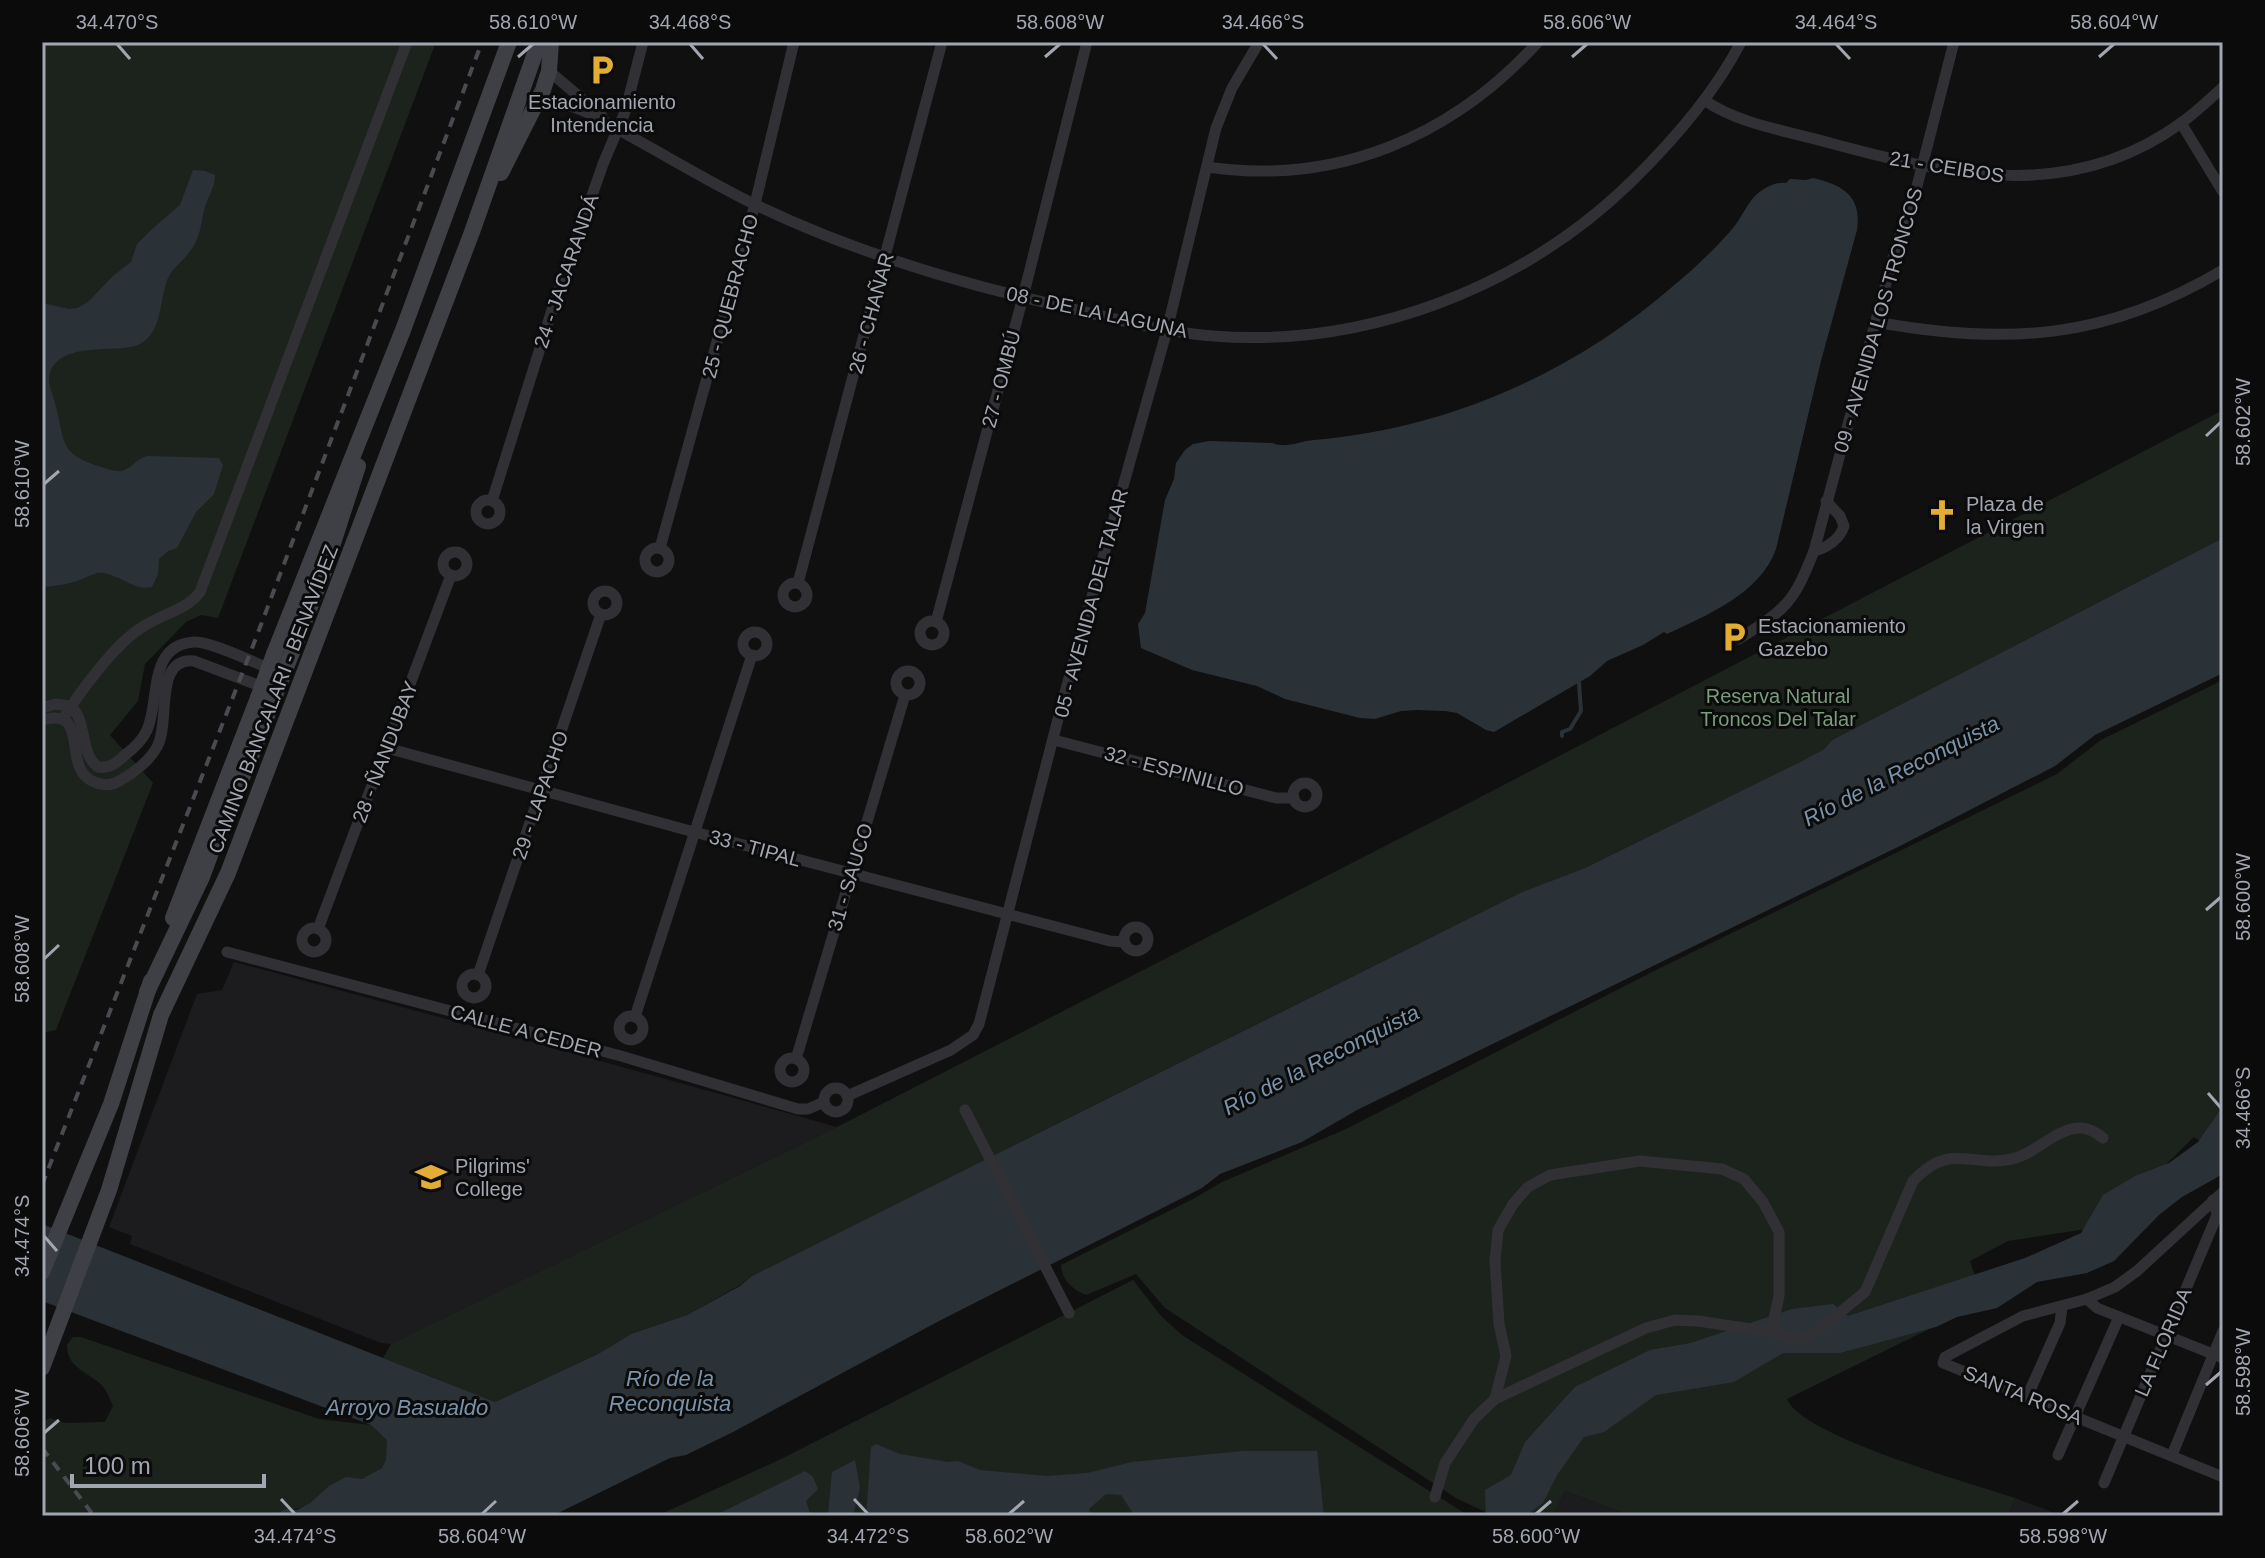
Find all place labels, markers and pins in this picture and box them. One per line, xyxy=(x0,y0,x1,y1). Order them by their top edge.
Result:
parking icon: Estacionamiento Intendencia xyxy=(585,53,619,87)
place label: Estacionamiento Intendencia xyxy=(528,91,676,136)
place label: Plaza de la Virgen xyxy=(1966,493,2045,538)
church icon: Plaza de la Virgen xyxy=(1925,498,1959,532)
place label: Estacionamiento Gazebo xyxy=(1758,615,1906,660)
parking icon: Estacionamiento Gazebo xyxy=(1717,620,1751,654)
place label: Pilgrims' College xyxy=(455,1155,530,1200)
school or university icon: Pilgrims' College xyxy=(414,1160,448,1194)

